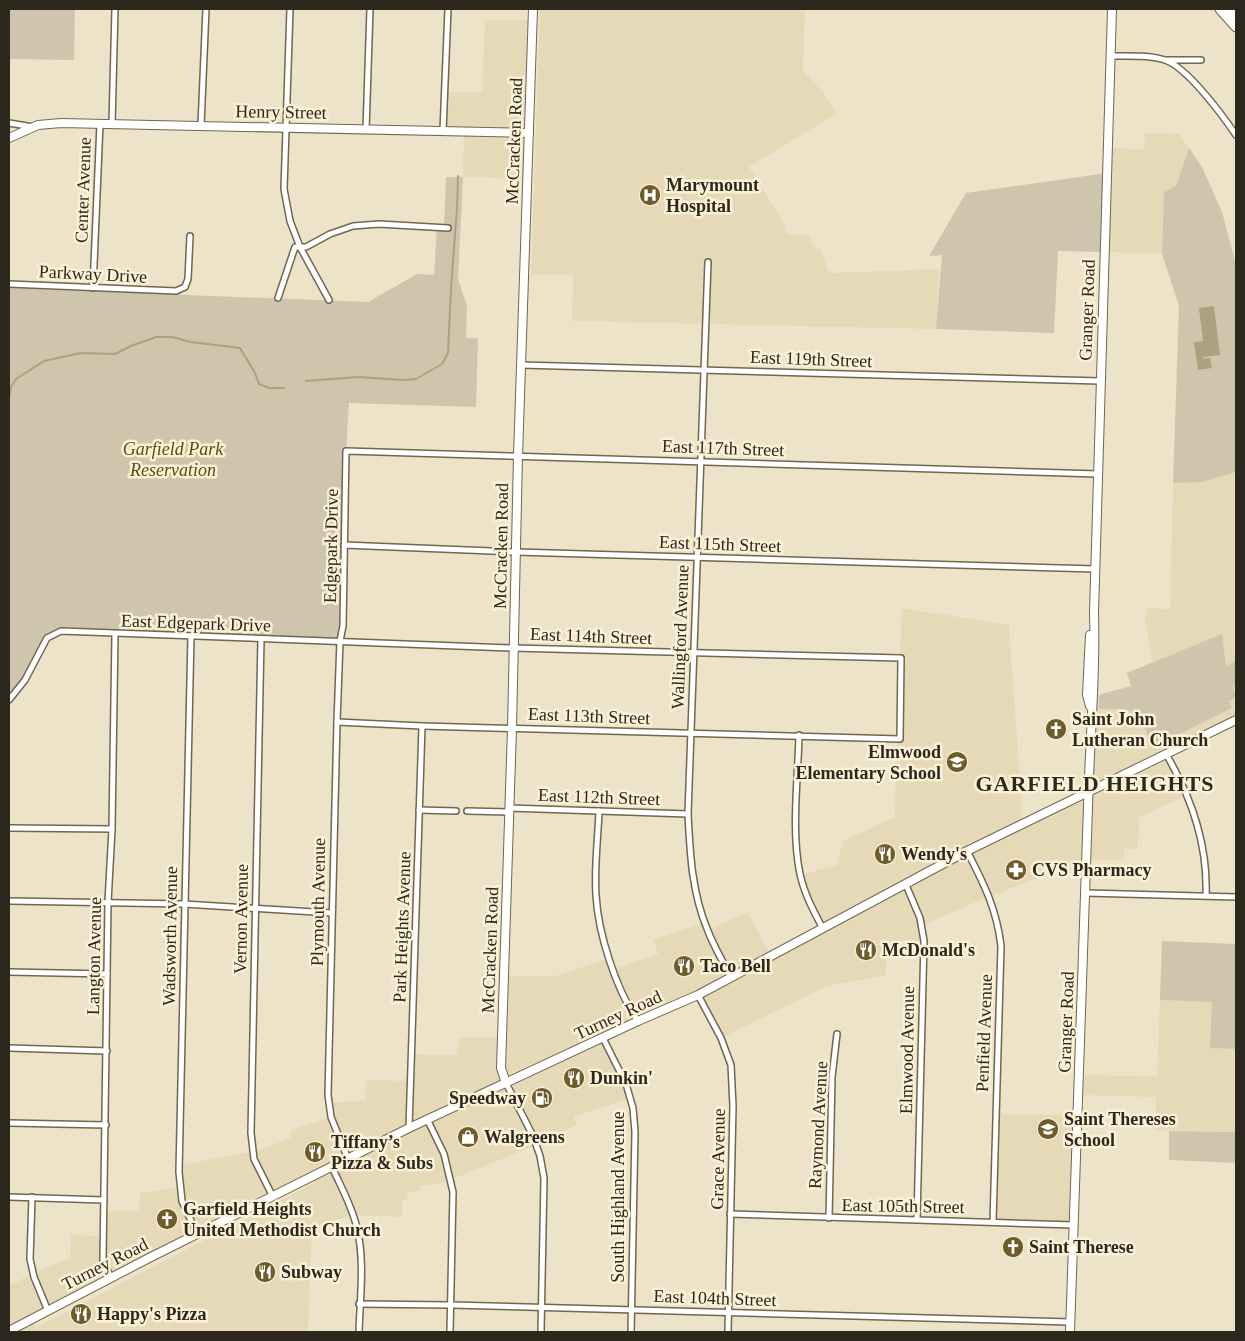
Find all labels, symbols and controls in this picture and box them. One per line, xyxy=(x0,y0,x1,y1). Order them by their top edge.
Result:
street label: McCracken Road xyxy=(502,77,526,205)
street label: Henry Street xyxy=(235,101,327,123)
street label: Center Avenue xyxy=(71,137,95,243)
place label: Marymount Hospital xyxy=(666,175,759,216)
hospital icon: Marymount Hospital xyxy=(638,183,662,207)
street label: Granger Road xyxy=(1075,259,1099,361)
street label: Parkway Drive xyxy=(38,261,148,287)
street label: East 119th Street xyxy=(750,347,872,371)
street label: East 117th Street xyxy=(662,436,784,460)
park label: Garfield Park Reservation xyxy=(123,439,224,480)
street label: McCracken Road xyxy=(490,483,512,609)
street label: Edgepark Drive xyxy=(320,489,342,603)
street label: East 115th Street xyxy=(659,532,781,556)
street label: Wallingford Avenue xyxy=(667,564,693,710)
street label: East Edgepark Drive xyxy=(121,610,271,636)
street label: East 114th Street xyxy=(530,624,652,648)
street label: East 113th Street xyxy=(528,704,650,728)
place label: Saint John Lutheran Church xyxy=(1072,709,1208,750)
church icon: Saint John Lutheran Church xyxy=(1044,717,1068,741)
place label: Elmwood Elementary School xyxy=(796,742,941,783)
school or university icon: Elmwood Elementary School xyxy=(945,750,969,774)
district label: GARFIELD HEIGHTS xyxy=(975,771,1215,796)
street label: East 112th Street xyxy=(538,785,660,809)
street label: Plymouth Avenue xyxy=(307,838,329,966)
restaurant icon: Wendy's xyxy=(873,842,897,866)
place label: Wendy's xyxy=(901,844,967,864)
street label: Park Heights Avenue xyxy=(389,851,415,1003)
pharmacy icon: CVS Pharmacy xyxy=(1004,858,1028,882)
place label: CVS Pharmacy xyxy=(1032,860,1152,880)
street label: Vernon Avenue xyxy=(230,864,252,974)
street label: Wadsworth Avenue xyxy=(159,866,181,1006)
street label: McCracken Road xyxy=(478,886,502,1014)
street label: Langton Avenue xyxy=(83,897,105,1015)
restaurant icon: McDonald's xyxy=(854,938,878,962)
place label: McDonald's xyxy=(882,940,975,960)
restaurant icon: Taco Bell xyxy=(672,954,696,978)
place label: Taco Bell xyxy=(700,956,771,976)
street label: Granger Road xyxy=(1054,971,1078,1073)
street label: Penfield Avenue xyxy=(972,974,996,1092)
street label: Turney Road xyxy=(571,986,665,1044)
street label: Elmwood Avenue xyxy=(896,986,918,1114)
street label: Raymond Avenue xyxy=(805,1060,831,1190)
restaurant icon: Dunkin' xyxy=(562,1066,586,1090)
place label: Dunkin' xyxy=(590,1068,653,1088)
fuel station icon: Speedway xyxy=(530,1086,554,1110)
place label: Speedway xyxy=(449,1088,526,1108)
street label: Grace Avenue xyxy=(707,1108,729,1210)
place label: Saint Thereses School xyxy=(1064,1109,1176,1150)
street label: South Highland Avenue xyxy=(608,1111,628,1283)
school or university icon: Saint Thereses School xyxy=(1036,1117,1060,1141)
shop icon: Walgreens xyxy=(456,1125,480,1149)
place label: Walgreens xyxy=(484,1127,565,1147)
place label: Tiffany’s Pizza & Subs xyxy=(331,1132,433,1173)
restaurant icon: Tiffany’s Pizza & Subs xyxy=(303,1140,327,1164)
street label: East 105th Street xyxy=(841,1195,965,1217)
place label: Garfield Heights United Methodist Church xyxy=(183,1199,381,1240)
church icon: Garfield Heights United Methodist Church xyxy=(155,1207,179,1231)
street label: Turney Road xyxy=(59,1234,151,1294)
church icon: Saint Therese xyxy=(1001,1235,1025,1259)
place label: Saint Therese xyxy=(1029,1237,1134,1257)
restaurant icon: Subway xyxy=(253,1260,277,1284)
place label: Subway xyxy=(281,1262,342,1282)
street label: East 104th Street xyxy=(653,1286,777,1310)
restaurant icon: Happy's Pizza xyxy=(69,1302,93,1326)
place label: Happy's Pizza xyxy=(97,1304,207,1324)

